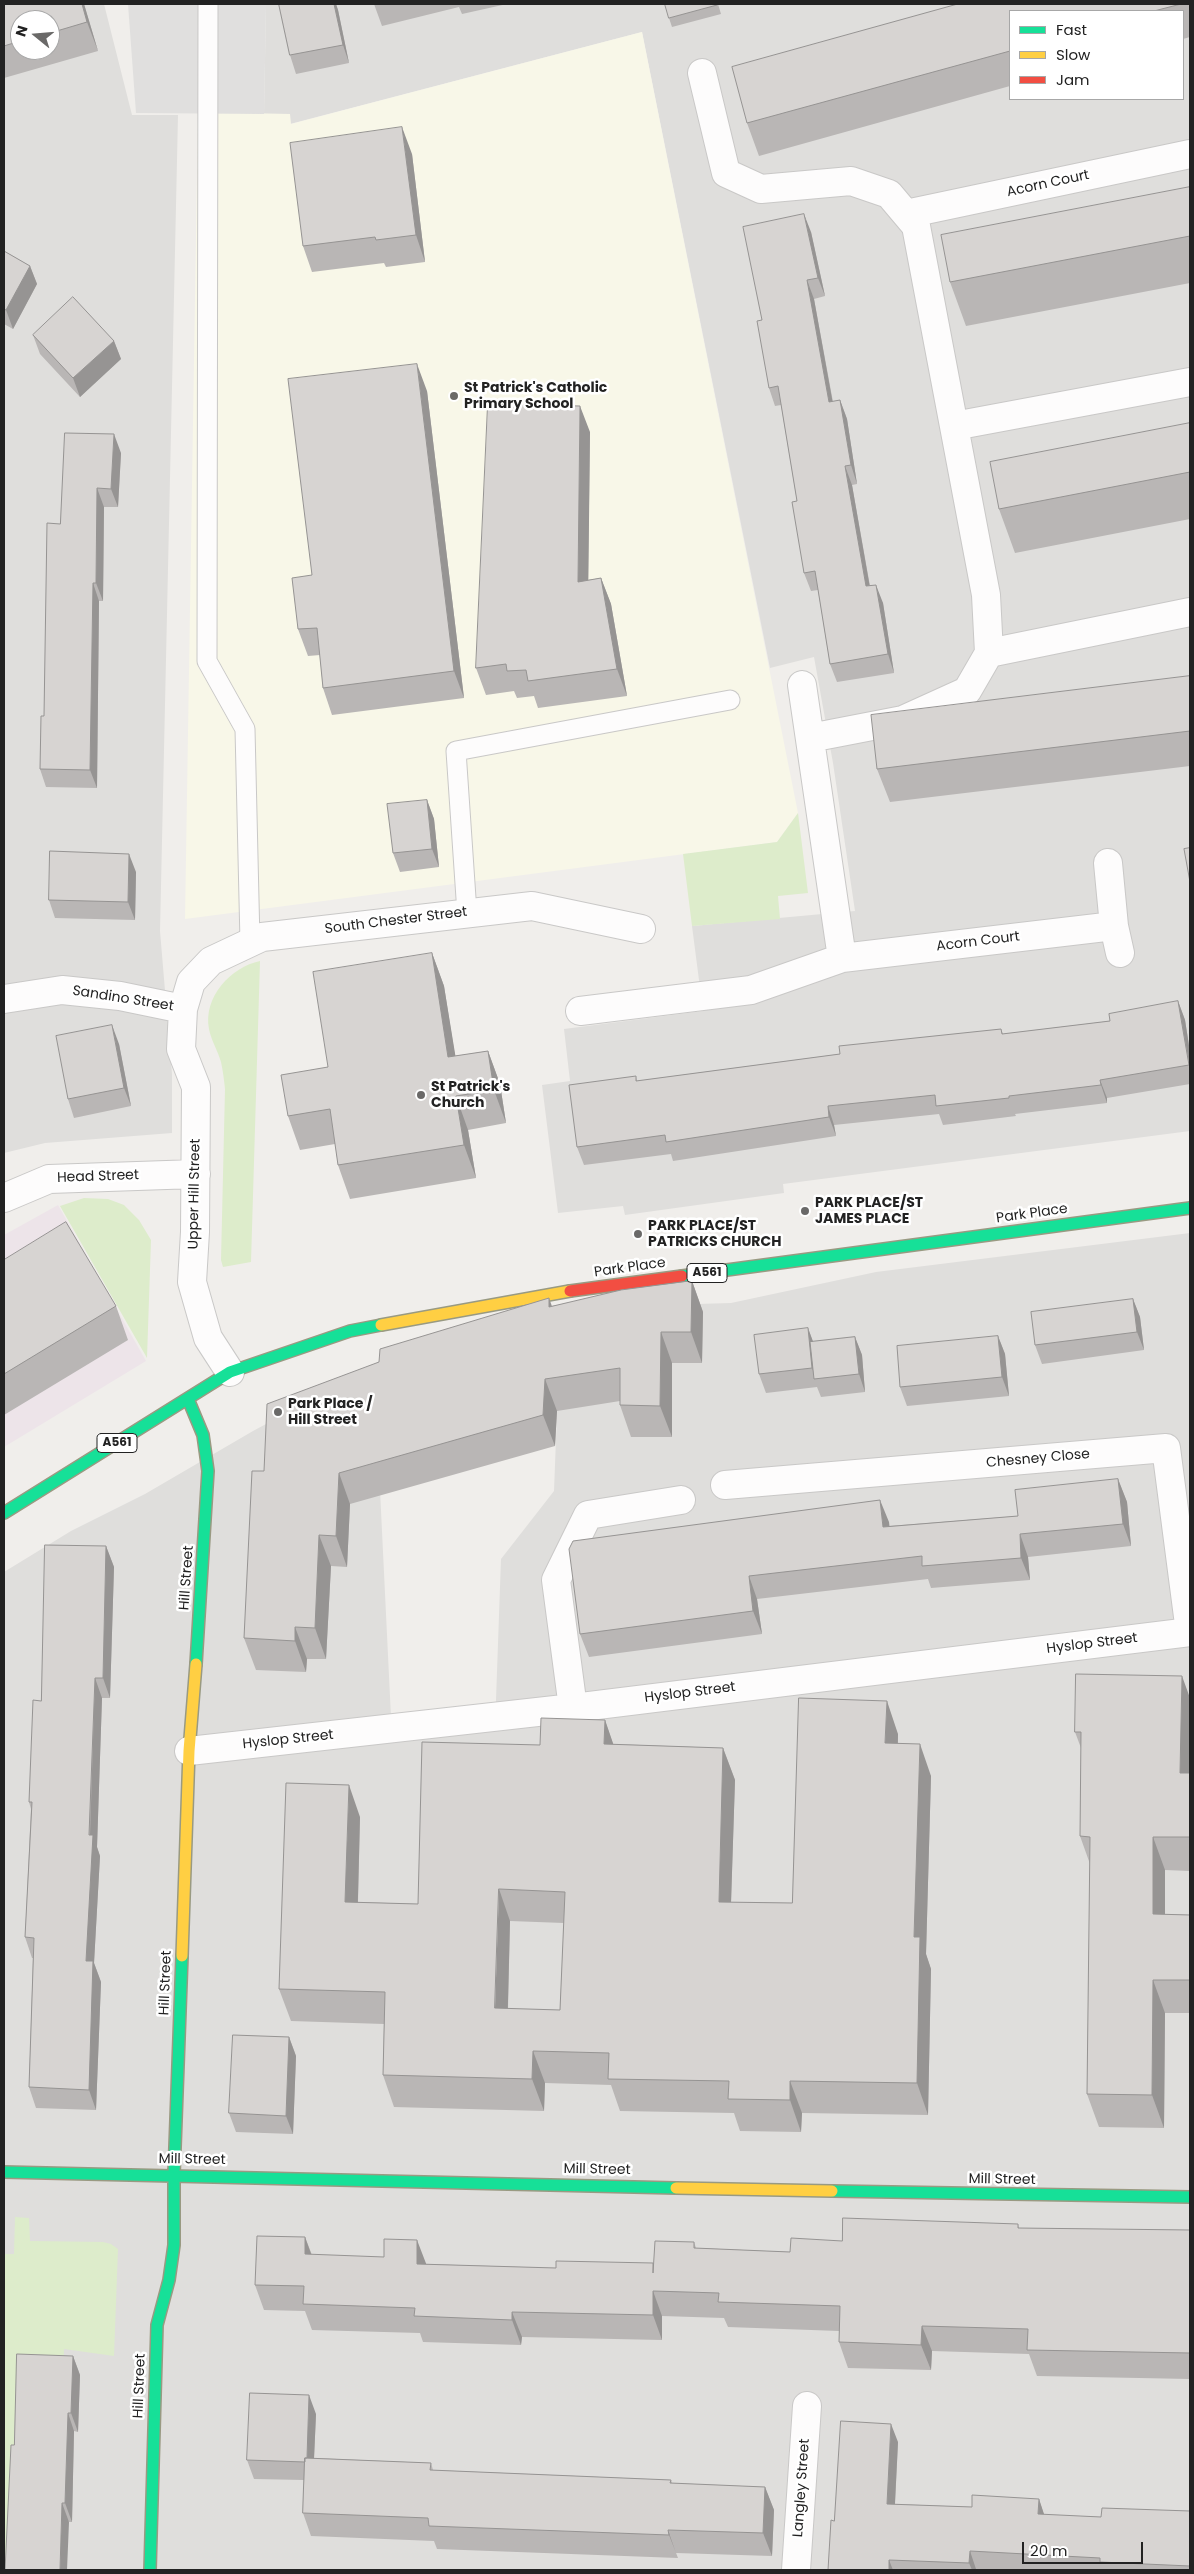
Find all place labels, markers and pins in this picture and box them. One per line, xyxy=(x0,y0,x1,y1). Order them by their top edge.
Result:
place label: St Patrick's Catholic Primary School xyxy=(464,380,607,412)
marker: St Patrick's Catholic Primary School xyxy=(448,390,460,402)
place label: St Patrick's Church xyxy=(431,1079,510,1112)
marker: St Patrick's Church xyxy=(415,1089,427,1101)
place label: PARK PLACE/ST JAMES PLACE xyxy=(815,1195,923,1228)
marker: PARK PLACE/ST JAMES PLACE xyxy=(799,1205,811,1217)
place label: PARK PLACE/ST PATRICKS CHURCH xyxy=(648,1218,781,1250)
marker: PARK PLACE/ST PATRICKS CHURCH xyxy=(632,1228,644,1240)
place label: Park Place / Hill Street xyxy=(288,1396,373,1428)
marker: Park Place / Hill Street xyxy=(272,1406,284,1418)

